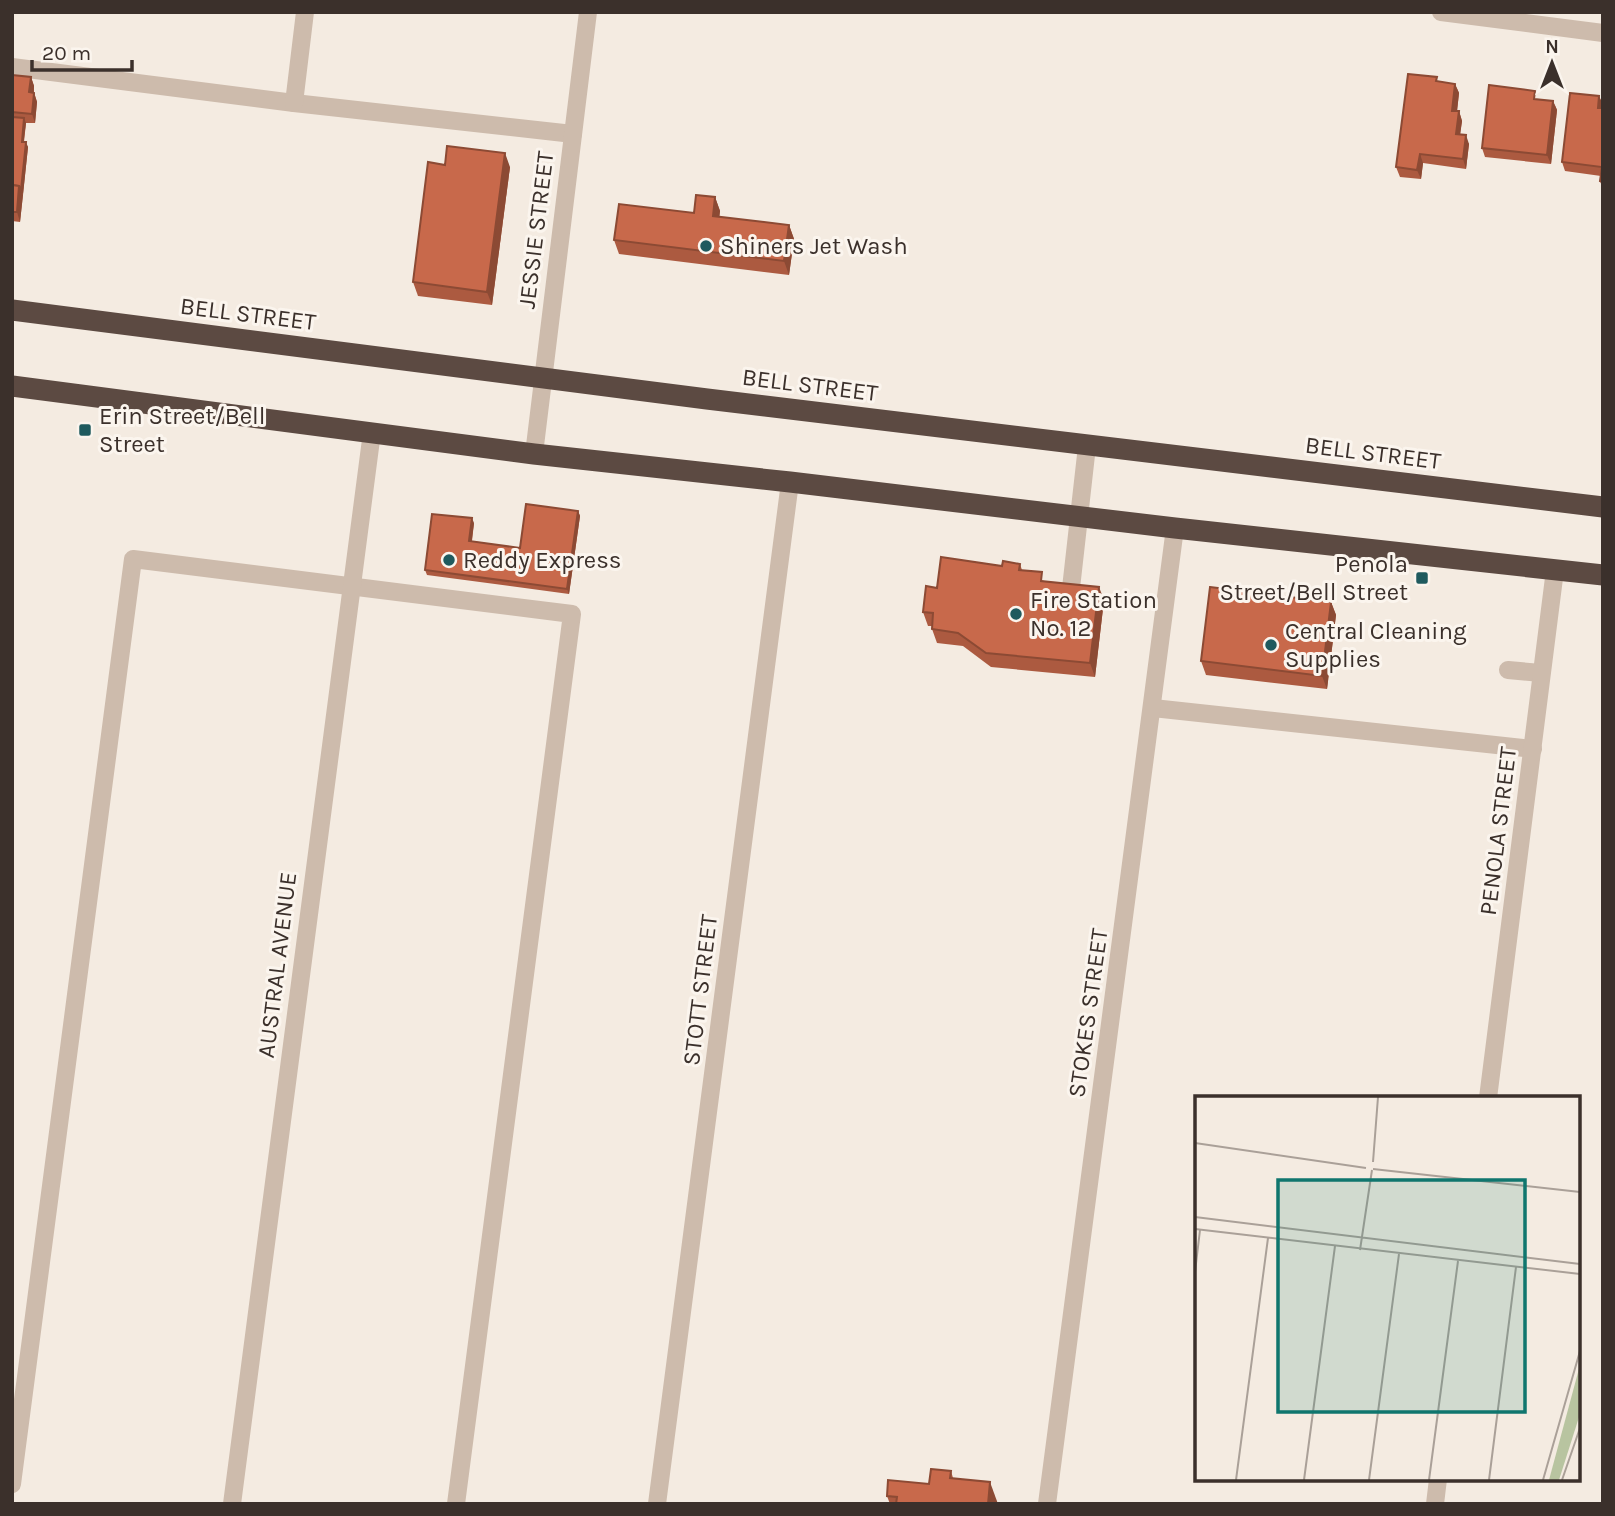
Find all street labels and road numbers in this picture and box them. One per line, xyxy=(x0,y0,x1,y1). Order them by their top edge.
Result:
street label: JESSIE STREET xyxy=(512,150,560,310)
street label: BELL STREET xyxy=(178,292,318,336)
street label: BELL STREET xyxy=(740,363,880,407)
street label: BELL STREET xyxy=(1303,431,1443,475)
street label: PENOLA STREET xyxy=(1474,745,1522,917)
street label: AUSTRAL AVENUE xyxy=(252,870,302,1060)
street label: STOTT STREET xyxy=(677,913,723,1067)
street label: STOKES STREET xyxy=(1062,927,1114,1099)

